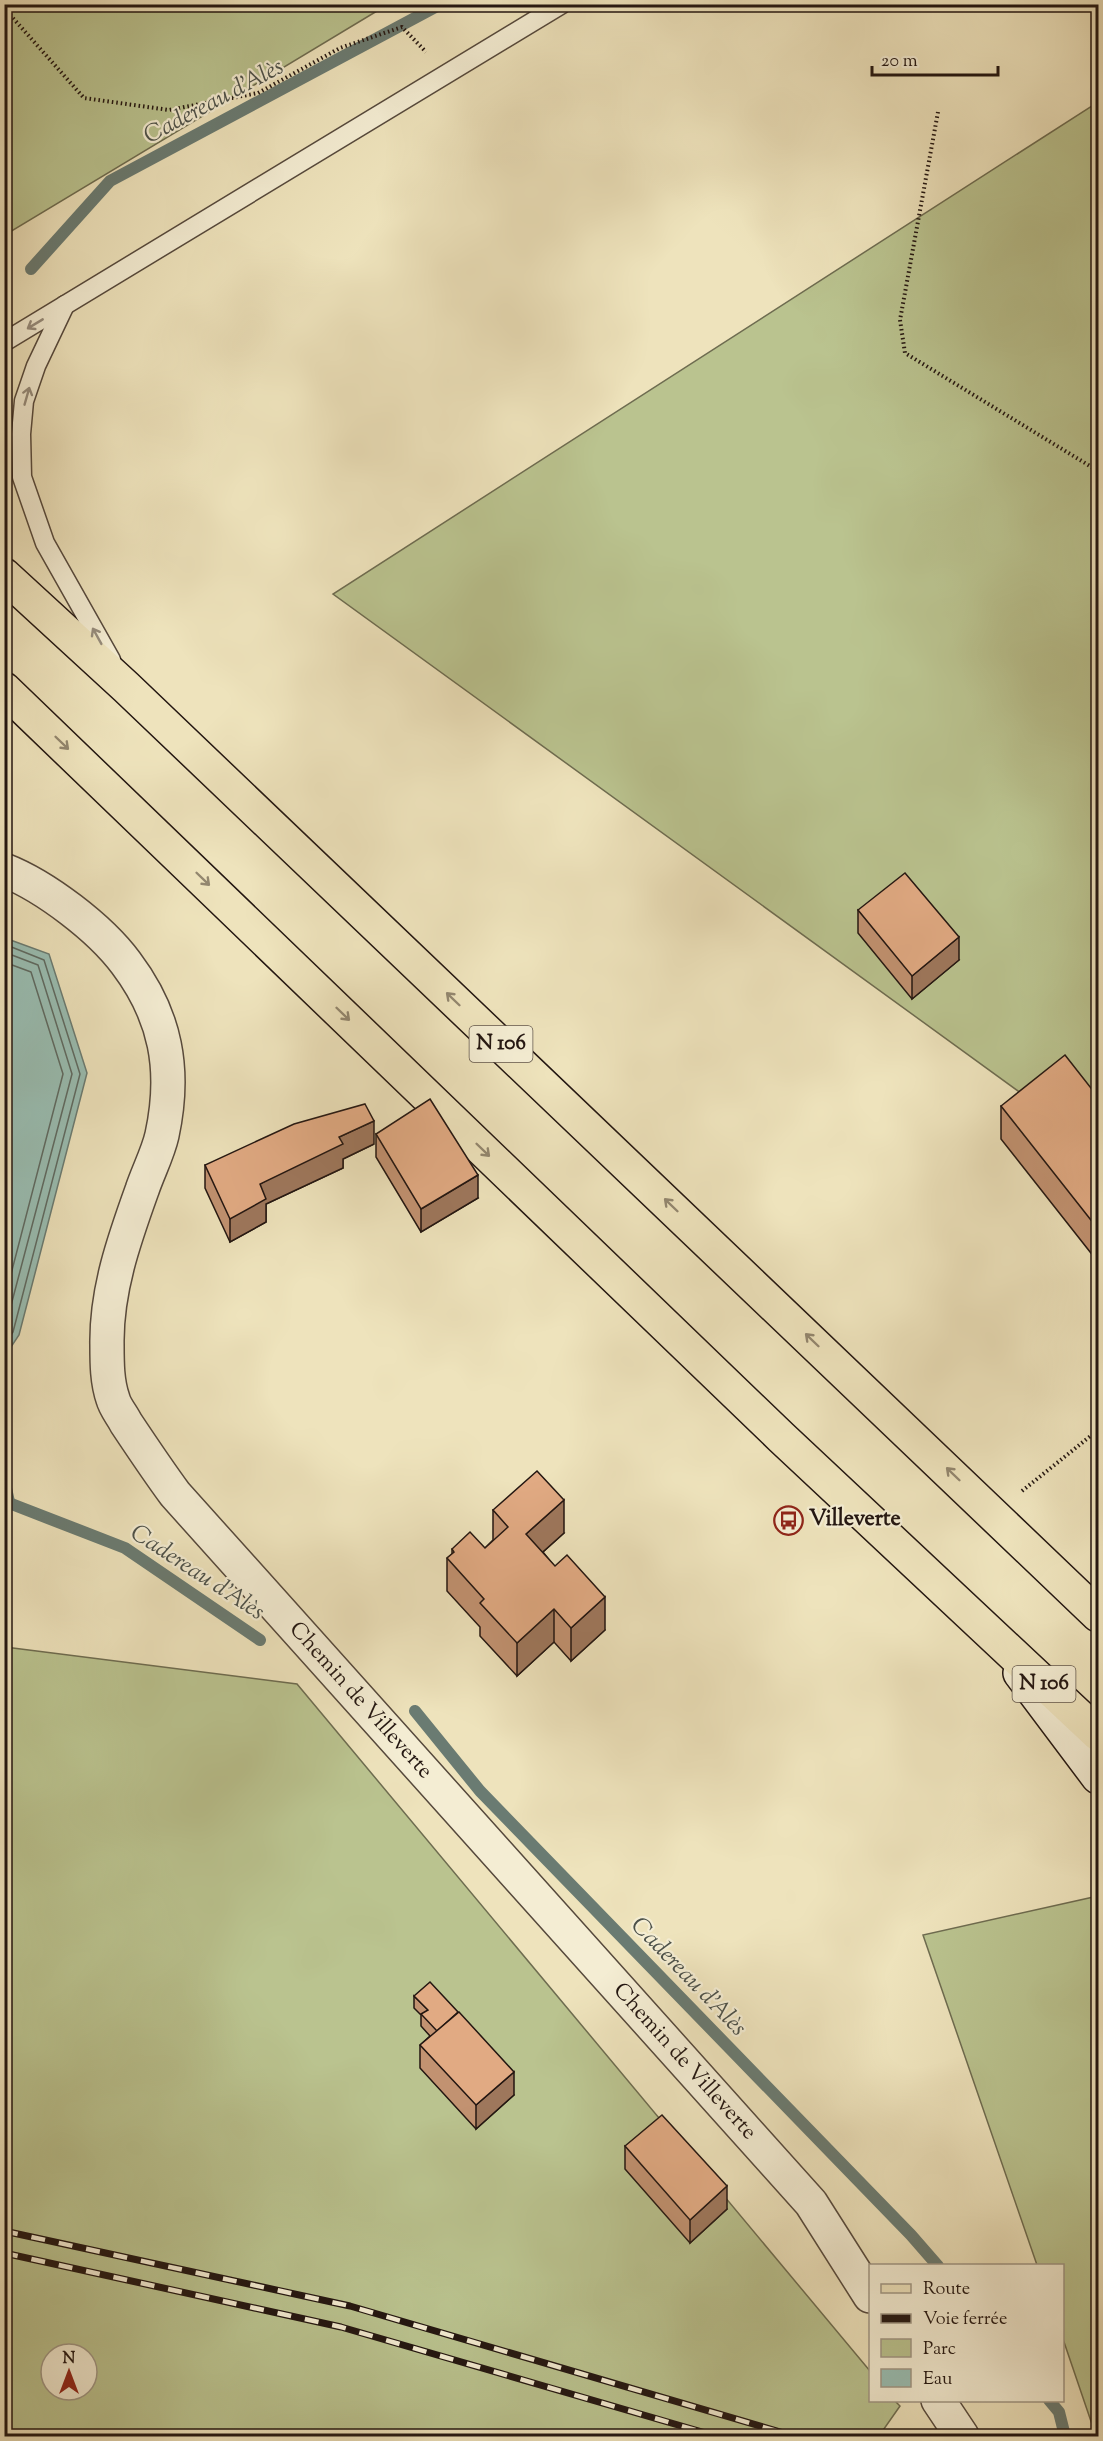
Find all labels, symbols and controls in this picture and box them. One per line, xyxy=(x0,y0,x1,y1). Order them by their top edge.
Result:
scale bar xyxy=(872,39,998,77)
text: 20 m xyxy=(881,49,918,75)
water label: Cadereau d'Alès xyxy=(138,51,290,153)
one-way arrow xyxy=(27,318,44,330)
one-way arrow xyxy=(21,387,33,406)
one-way arrow xyxy=(91,627,102,645)
one-way arrow xyxy=(55,736,70,751)
one-way arrow xyxy=(195,872,210,886)
one-way arrow xyxy=(446,991,461,1006)
one-way arrow xyxy=(335,1007,350,1021)
road number: N 106 xyxy=(470,1026,532,1062)
one-way arrow xyxy=(476,1142,491,1157)
one-way arrow xyxy=(663,1198,678,1213)
one-way arrow xyxy=(805,1333,820,1347)
one-way arrow xyxy=(946,1467,961,1482)
bus stop icon: Villeverte xyxy=(772,1504,804,1536)
place label: Villeverte xyxy=(809,1504,901,1536)
water label: Cadereau d'Alès xyxy=(123,1517,271,1629)
street label: Chemin de Villeverte xyxy=(281,1615,439,1787)
road number: N 106 xyxy=(1012,1666,1076,1702)
water label: Cadereau d'Alès xyxy=(622,1910,754,2044)
street label: Chemin de Villeverte xyxy=(605,1976,763,2148)
legend xyxy=(869,2264,1064,2402)
text: Route xyxy=(923,2277,970,2303)
text: Voie ferrée xyxy=(923,2307,1007,2333)
text: Parc xyxy=(923,2337,956,2363)
north arrow xyxy=(39,2342,99,2402)
text: N xyxy=(63,2348,76,2371)
text: Eau xyxy=(923,2367,952,2393)

